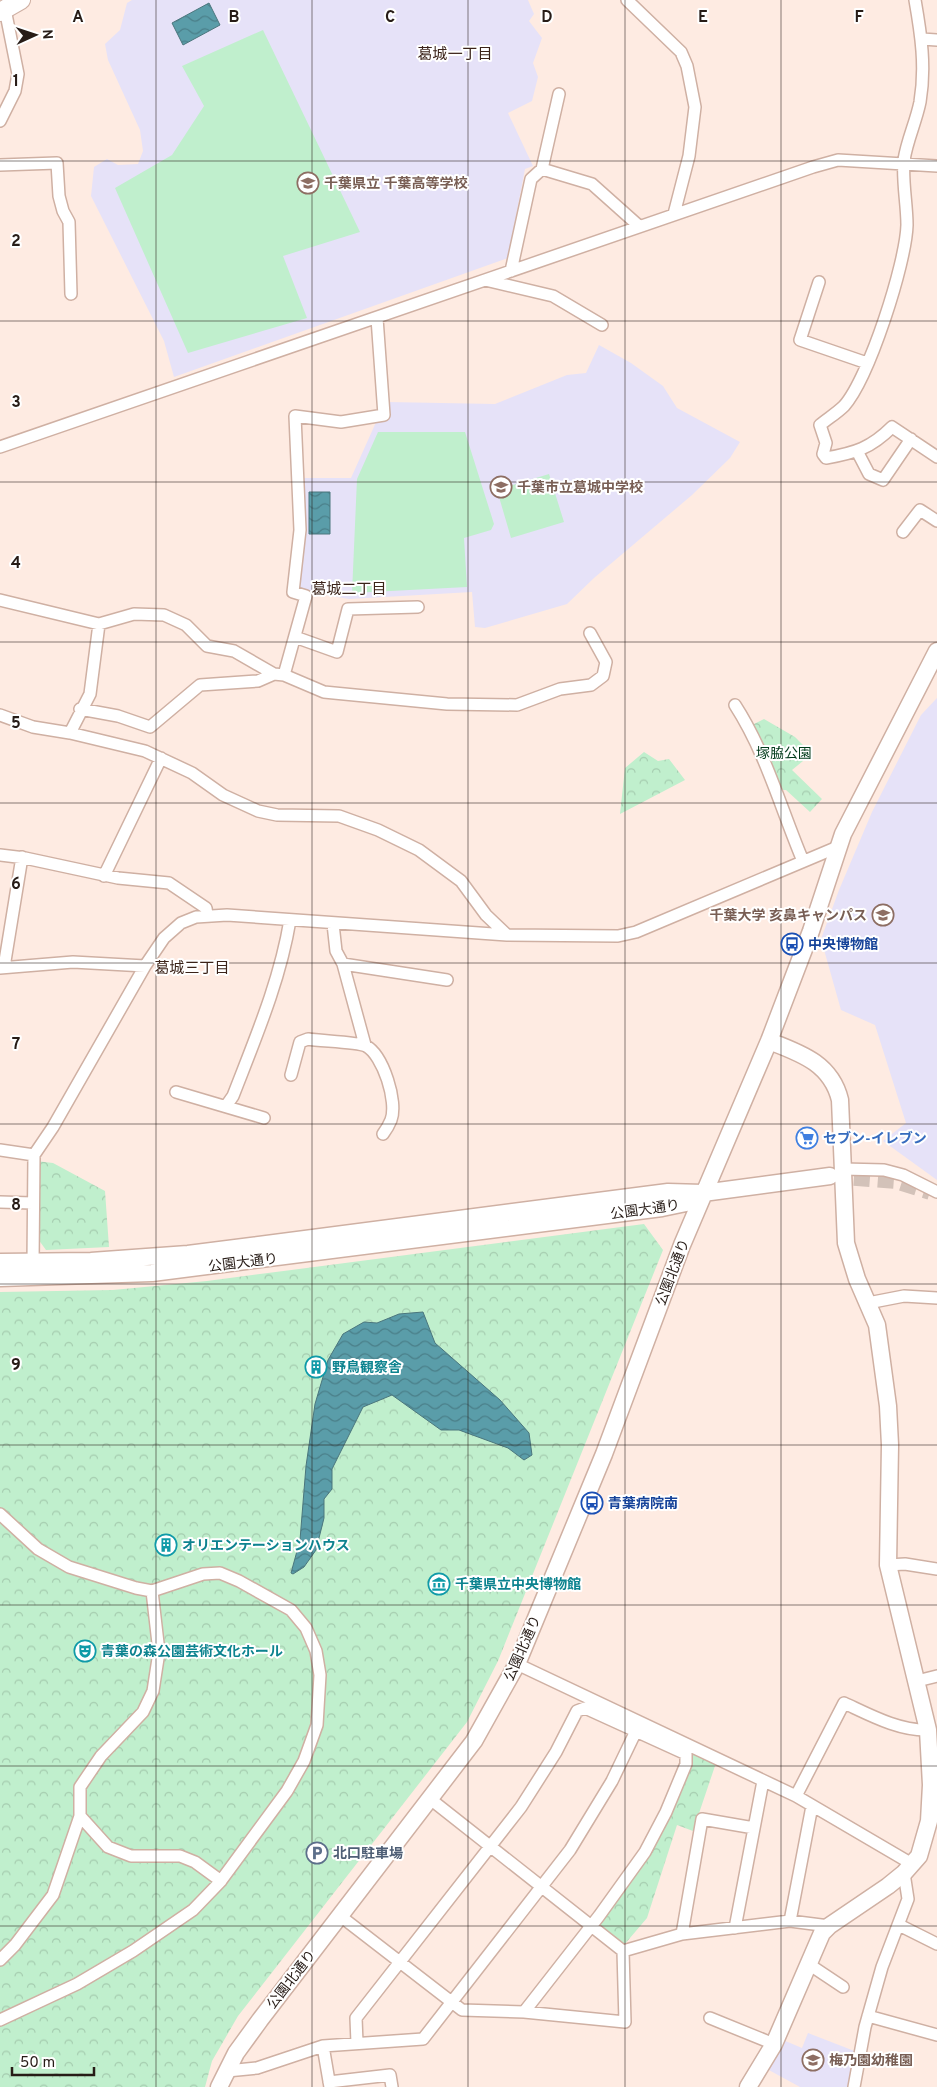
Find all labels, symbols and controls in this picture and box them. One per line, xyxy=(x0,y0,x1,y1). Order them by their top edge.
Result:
text: A xyxy=(72,8,84,28)
text: B xyxy=(228,8,240,28)
text: C xyxy=(385,8,395,28)
text: D xyxy=(541,8,553,28)
text: E xyxy=(698,8,708,28)
text: F xyxy=(854,8,864,28)
north arrow xyxy=(10,10,60,60)
text: N xyxy=(38,29,55,40)
district label: 葛城一丁目 xyxy=(417,46,493,65)
text: 1 xyxy=(13,72,19,92)
school or university icon: 千葉県立 千葉高等学校 xyxy=(296,171,320,195)
place label: 千葉県立 千葉高等学校 xyxy=(324,175,468,193)
text: 2 xyxy=(11,232,21,252)
text: 3 xyxy=(11,393,21,413)
school or university icon: 千葉市立葛城中学校 xyxy=(489,475,513,499)
place label: 千葉市立葛城中学校 xyxy=(517,479,643,497)
text: 4 xyxy=(11,554,21,574)
district label: 葛城二丁目 xyxy=(311,581,387,600)
text: 5 xyxy=(11,714,21,734)
park label: 塚脇公園 xyxy=(756,746,812,763)
text: 6 xyxy=(11,875,21,895)
school or university icon: 千葉大学 亥鼻キャンパス xyxy=(871,903,895,927)
place label: 千葉大学 亥鼻キャンパス xyxy=(710,907,867,925)
bus stop icon: 中央博物館 xyxy=(780,932,804,956)
place label: 中央博物館 xyxy=(808,936,878,954)
district label: 葛城三丁目 xyxy=(154,960,230,979)
text: 7 xyxy=(12,1035,20,1055)
supermarket icon: セブン-イレブン xyxy=(795,1126,819,1150)
place label: セブン-イレブン xyxy=(823,1130,927,1148)
text: 8 xyxy=(11,1196,21,1216)
street label: 公園大通り xyxy=(609,1197,681,1224)
street label: 公園北通り xyxy=(652,1236,694,1308)
street label: 公園大通り xyxy=(207,1251,279,1276)
building icon: 野鳥観察舎 xyxy=(304,1355,328,1379)
text: 9 xyxy=(11,1356,21,1376)
place label: 野鳥観察舎 xyxy=(332,1359,402,1377)
bus stop icon: 青葉病院南 xyxy=(580,1491,604,1515)
place label: 青葉病院南 xyxy=(608,1496,678,1513)
building icon: オリエンテーションハウス xyxy=(154,1533,178,1557)
place label: オリエンテーションハウス xyxy=(182,1538,350,1555)
museum icon: 千葉県立中央博物館 xyxy=(427,1572,451,1596)
place label: 千葉県立中央博物館 xyxy=(455,1576,581,1594)
street label: 公園北通り xyxy=(500,1613,545,1684)
theatre icon: 青葉の森公園芸術文化ホール xyxy=(73,1639,97,1663)
place label: 青葉の森公園芸術文化ホール xyxy=(101,1644,283,1661)
parking icon: 北口駐車場 xyxy=(305,1841,329,1865)
place label: 北口駐車場 xyxy=(333,1846,403,1863)
street label: 公園北通り xyxy=(263,1946,320,2013)
scale bar xyxy=(12,2044,95,2076)
school or university icon: 梅乃園幼稚園 xyxy=(801,2048,825,2072)
place label: 梅乃園幼稚園 xyxy=(829,2052,913,2070)
text: 50 m xyxy=(20,2054,55,2073)

